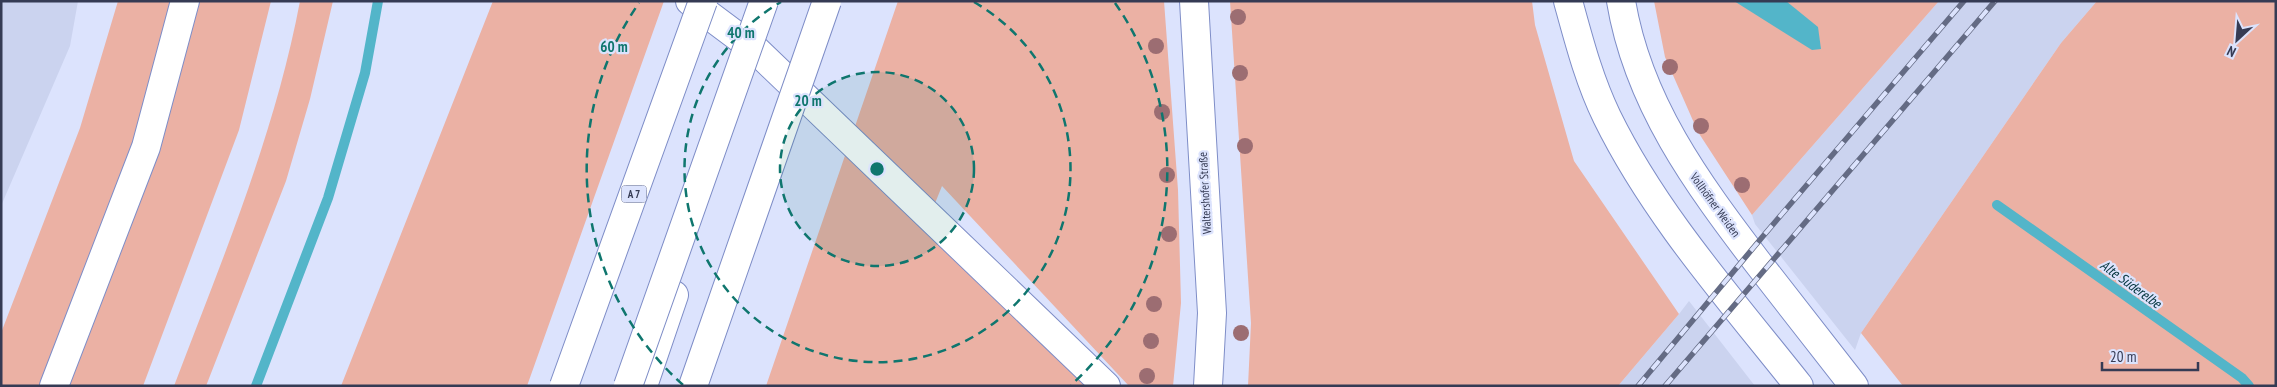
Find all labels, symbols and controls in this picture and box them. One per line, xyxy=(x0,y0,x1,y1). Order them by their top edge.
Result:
north arrow xyxy=(2212,15,2262,65)
text: 40 m xyxy=(727,23,755,42)
text: 60 m xyxy=(600,37,628,56)
text: N xyxy=(2224,42,2239,61)
text: 20 m xyxy=(794,91,822,110)
street label: Waltershofer Straße xyxy=(1195,152,1214,234)
centre of rings xyxy=(868,160,886,178)
street label: Vollhöfner Weiden xyxy=(1687,169,1744,240)
road number: A 7 xyxy=(622,185,646,202)
water label: Alte Süderelbe xyxy=(2097,256,2166,313)
scale bar xyxy=(2102,340,2198,372)
text: 20 m xyxy=(2110,347,2136,366)

